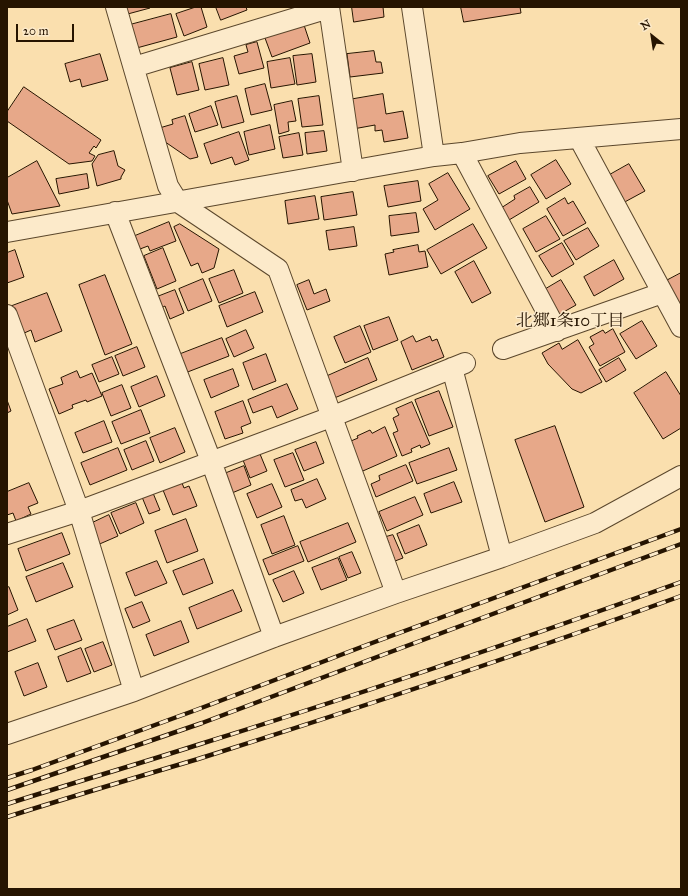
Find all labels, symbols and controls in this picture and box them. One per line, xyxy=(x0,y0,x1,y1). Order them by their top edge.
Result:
scale bar xyxy=(18,16,76,42)
north arrow xyxy=(632,16,672,56)
text: N xyxy=(638,17,653,33)
text: 20 m xyxy=(23,24,49,38)
district label: 北郷1条10丁目 xyxy=(516,312,624,332)

